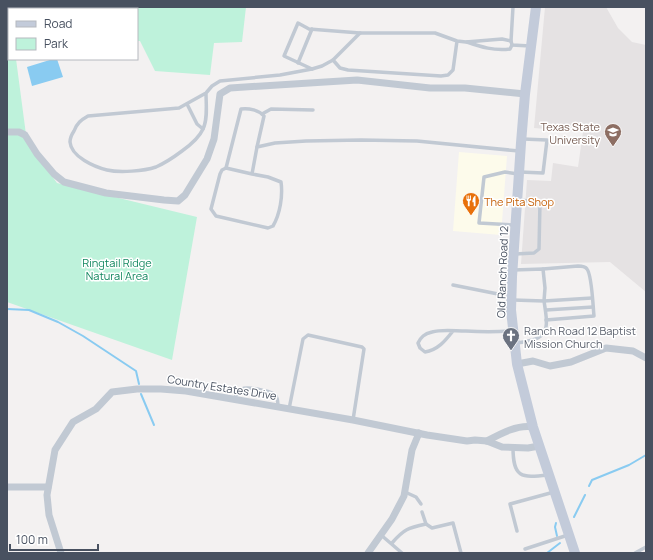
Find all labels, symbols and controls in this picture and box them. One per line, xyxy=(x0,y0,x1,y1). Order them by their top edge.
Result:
legend xyxy=(8,8,138,60)
text: Road xyxy=(44,15,72,32)
text: Park xyxy=(44,35,69,52)
place label: Texas State University xyxy=(541,119,601,147)
school or university icon: Texas State University xyxy=(603,122,623,147)
restaurant icon: The Pita Shop xyxy=(461,191,481,216)
place label: The Pita Shop xyxy=(484,194,554,209)
street label: Old Ranch Road 12 xyxy=(493,226,511,318)
park label: Ringtail Ridge Natural Area xyxy=(82,255,152,283)
place label: Ranch Road 12 Baptist Mission Church xyxy=(524,323,636,351)
church icon: Ranch Road 12 Baptist Mission Church xyxy=(501,326,521,351)
street label: Country Estates Drive xyxy=(166,371,278,403)
scale bar xyxy=(10,526,98,552)
text: 100 m xyxy=(16,531,48,548)

